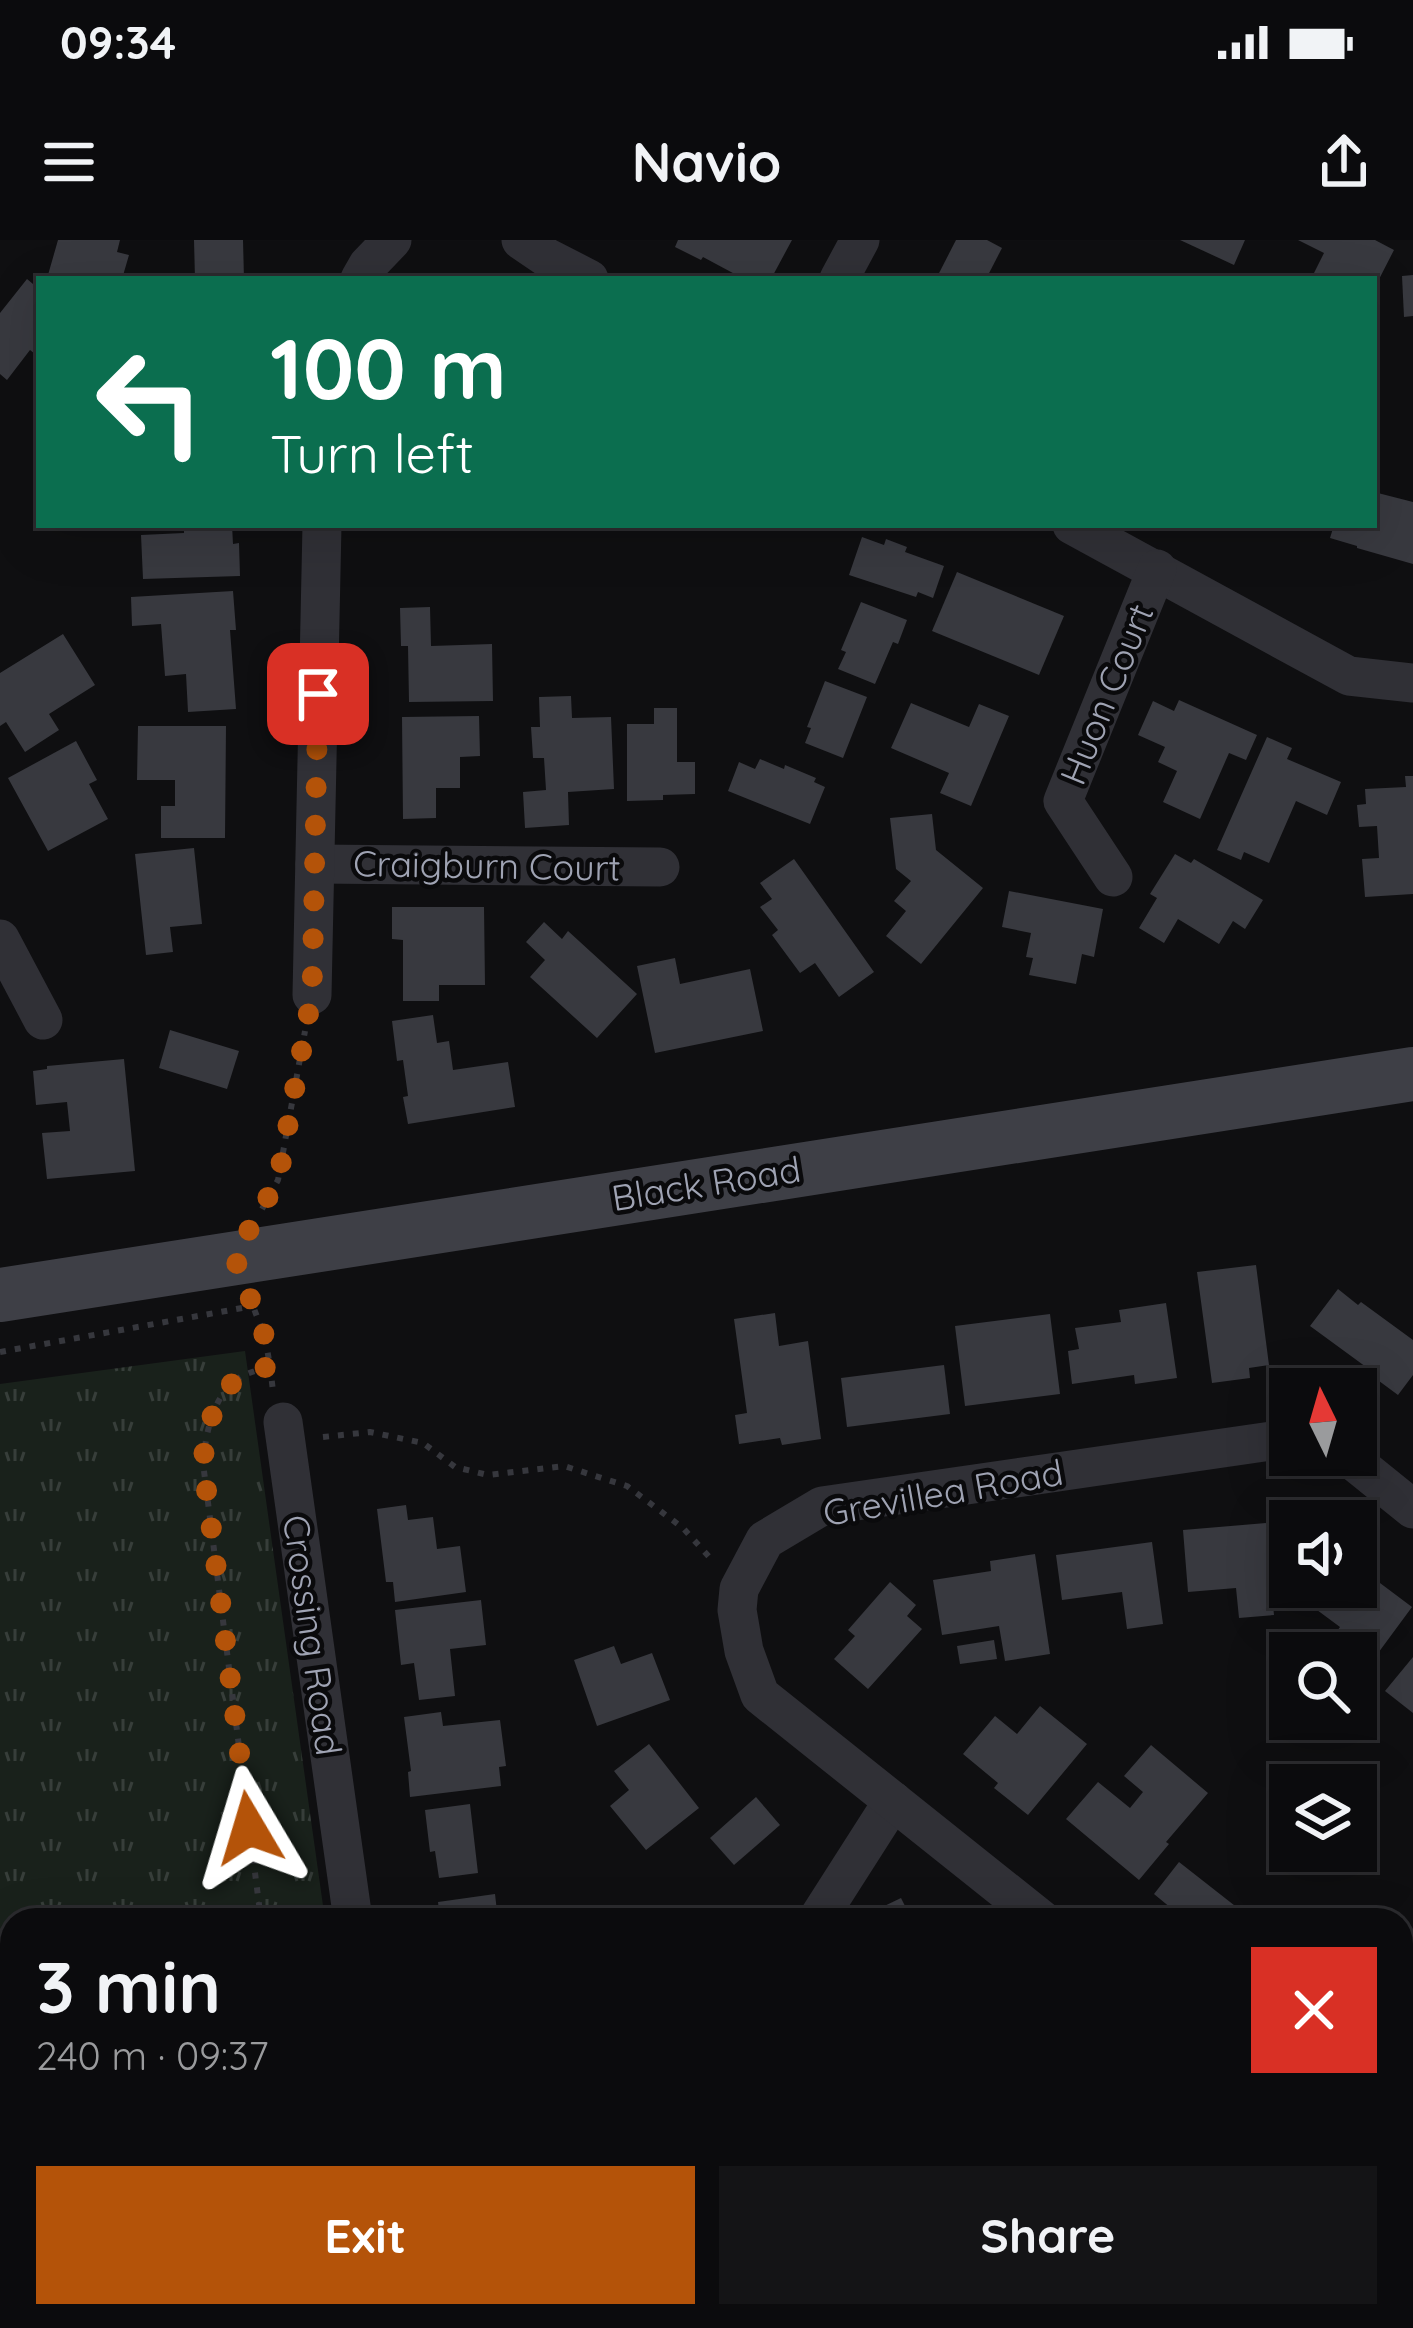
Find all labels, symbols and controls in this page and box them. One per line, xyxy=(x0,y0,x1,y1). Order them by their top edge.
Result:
text: 09:34 xyxy=(60,14,176,70)
text: Navio xyxy=(632,128,781,196)
icon: menu xyxy=(36,129,102,195)
icon: share xyxy=(1311,129,1377,195)
text: 100 m xyxy=(270,315,507,420)
icon: left xyxy=(72,324,228,480)
text: Turn left xyxy=(270,419,474,487)
street label: Huon Court xyxy=(1049,597,1163,791)
pin xyxy=(267,643,369,745)
icon: arrive xyxy=(285,661,351,727)
street label: Craigburn Court xyxy=(353,840,621,890)
street label: Black Road xyxy=(608,1146,804,1220)
north arrow xyxy=(1269,1368,1377,1476)
map controls xyxy=(1269,1368,1377,1872)
street label: Grevillea Road xyxy=(820,1449,1066,1535)
button: sound xyxy=(1269,1500,1377,1608)
street label: Crossing Road xyxy=(274,1512,352,1758)
button: search xyxy=(1269,1632,1377,1740)
button: layers xyxy=(1269,1764,1377,1872)
position arrow xyxy=(186,1765,312,1891)
text: 3 min xyxy=(36,1941,221,2031)
button: close xyxy=(1251,1947,1377,2073)
text: 240 m · 09:37 xyxy=(36,2031,269,2080)
button: Exit xyxy=(36,2166,695,2304)
button: Share xyxy=(719,2166,1377,2304)

